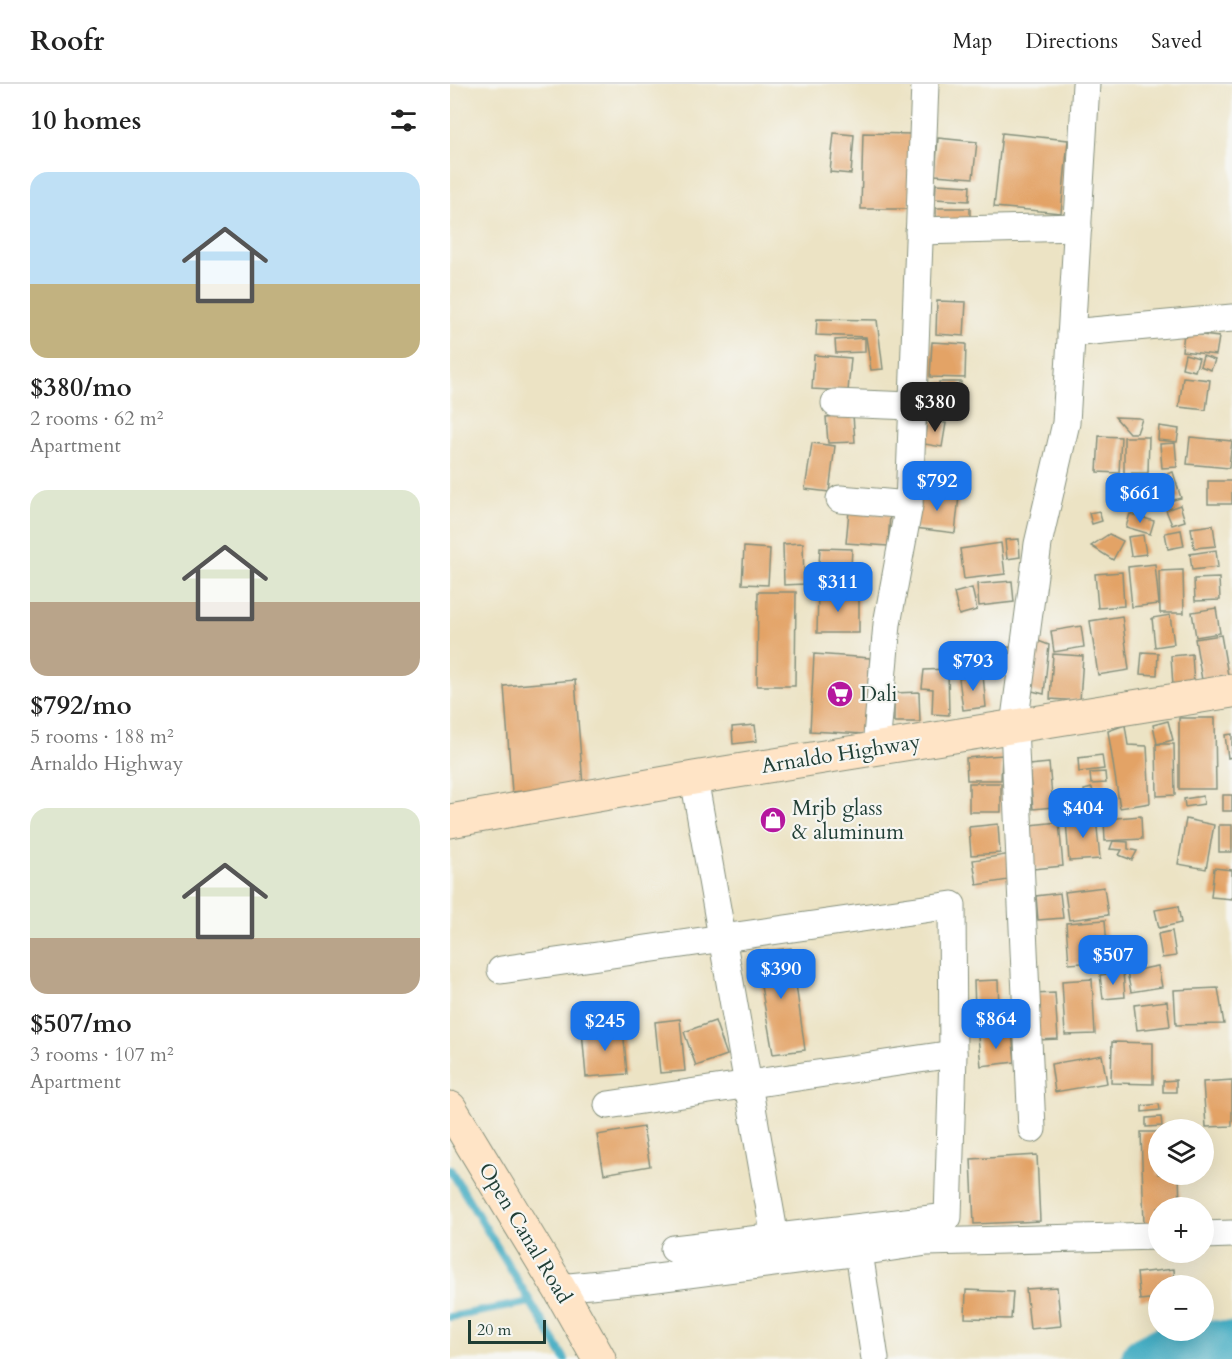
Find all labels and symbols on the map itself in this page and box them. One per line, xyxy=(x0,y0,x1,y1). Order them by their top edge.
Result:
pin: $380 xyxy=(899,382,971,433)
pin: $792 xyxy=(901,461,973,512)
pin: $661 xyxy=(1104,473,1176,524)
pin: $311 xyxy=(802,562,874,613)
pin: $793 xyxy=(937,641,1009,692)
supermarket icon: Dali xyxy=(825,679,855,709)
place label: Dali xyxy=(860,680,897,709)
street label: Arnaldo Highway xyxy=(759,727,923,781)
pin: $404 xyxy=(1047,788,1119,839)
place label: Mrjb glass & aluminum xyxy=(792,794,904,847)
shop icon: Mrjb glass & aluminum xyxy=(758,805,788,835)
pin: $507 xyxy=(1077,935,1149,986)
pin: $390 xyxy=(745,949,817,1000)
pin: $864 xyxy=(960,999,1032,1050)
pin: $245 xyxy=(569,1001,641,1052)
street label: Open Canal Road xyxy=(471,1157,579,1309)
scale bar xyxy=(468,1317,546,1344)

